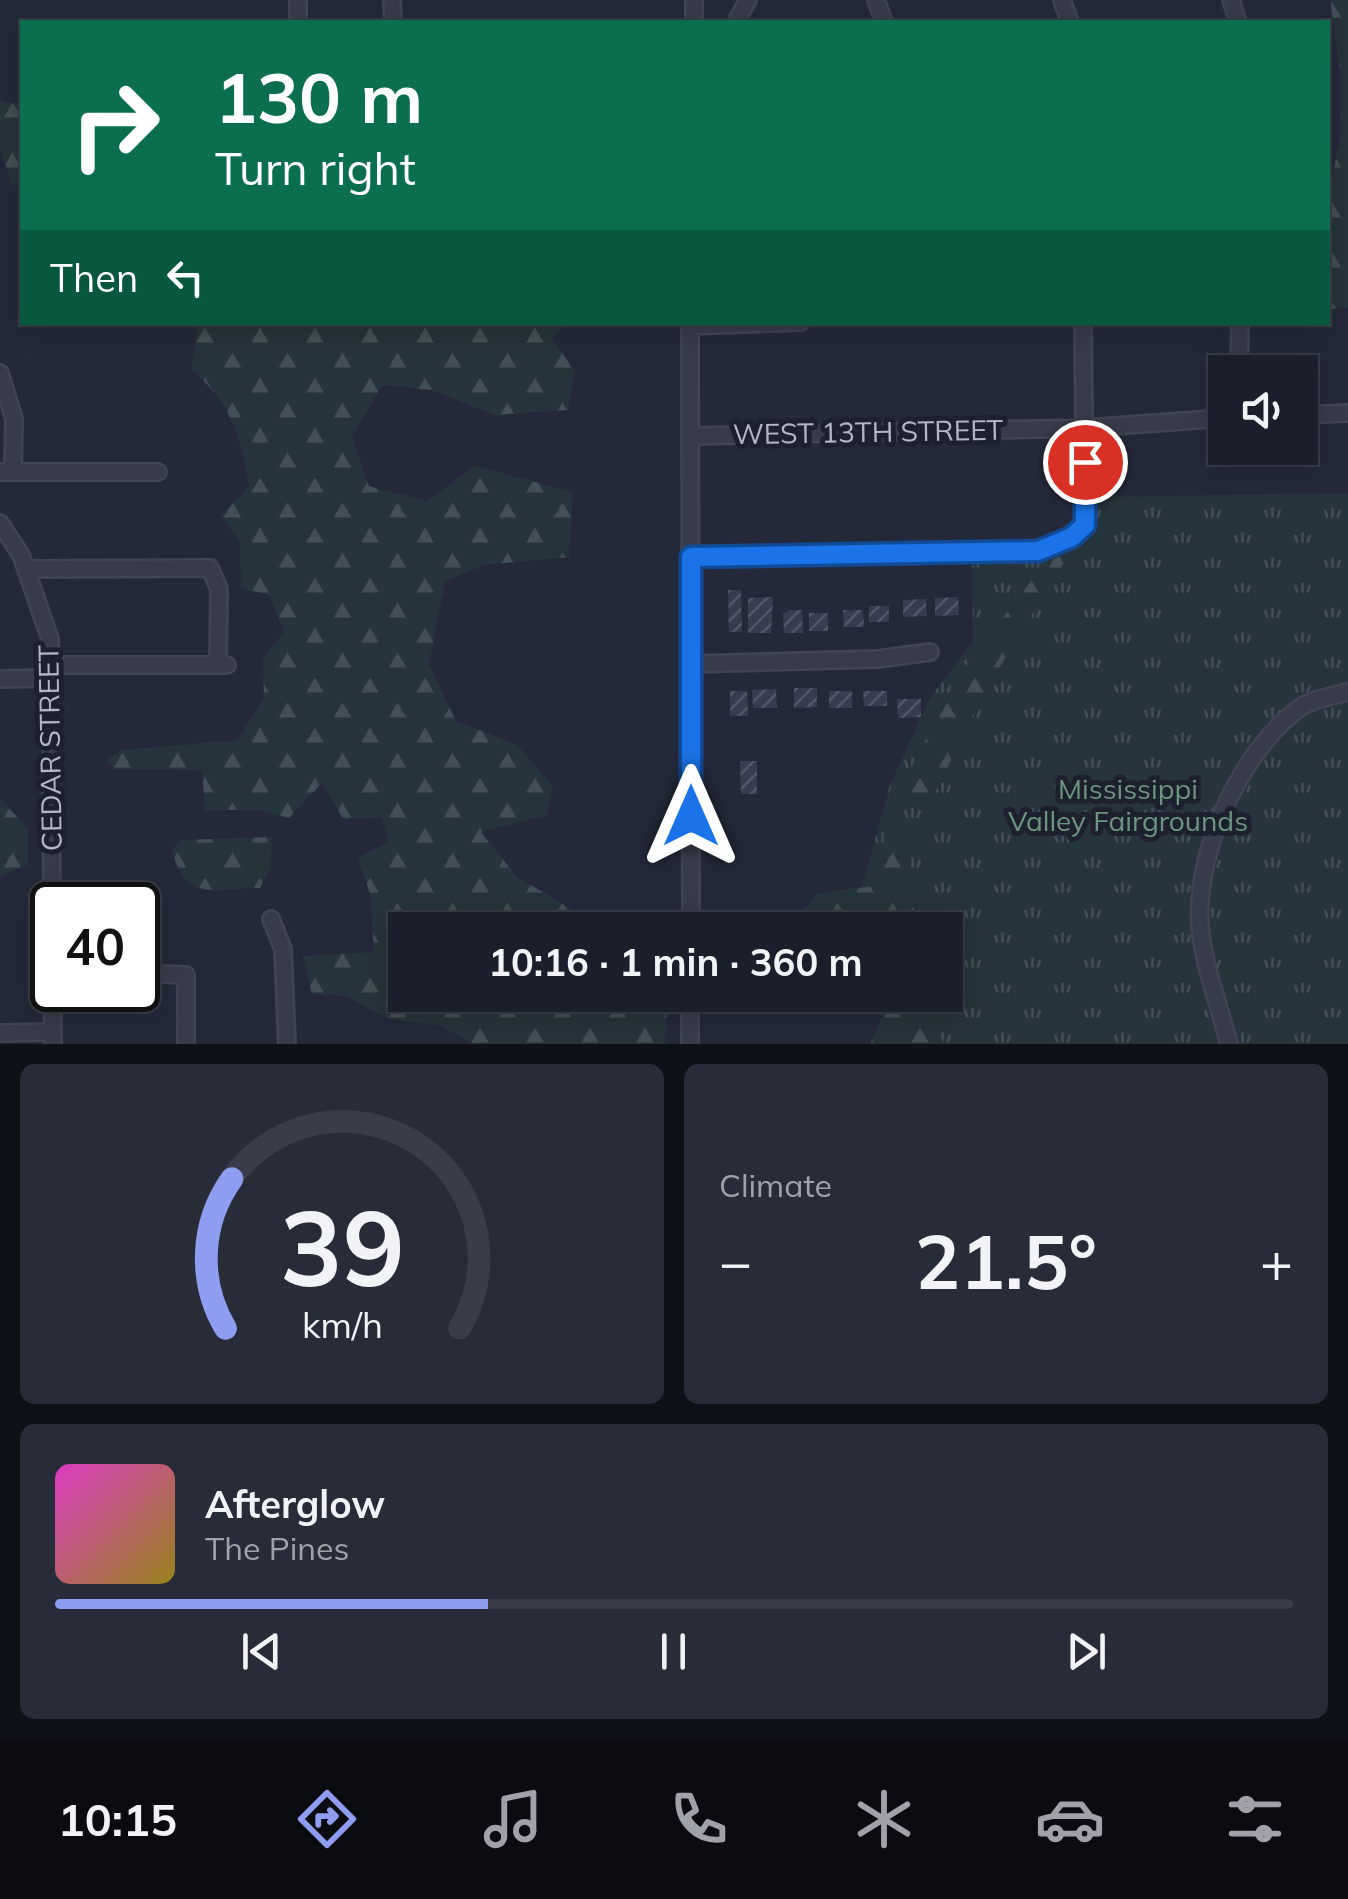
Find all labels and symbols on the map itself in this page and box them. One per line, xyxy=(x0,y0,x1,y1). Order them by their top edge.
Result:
street label: WEST 13TH STREET xyxy=(732,412,1004,451)
pin xyxy=(1043,420,1128,505)
street label: CEDAR STREET xyxy=(30,645,69,851)
position arrow xyxy=(639,764,743,868)
park label: Mississippi Valley Fairgrounds xyxy=(1008,771,1248,838)
speed limit sign: 40 xyxy=(30,882,160,1012)

